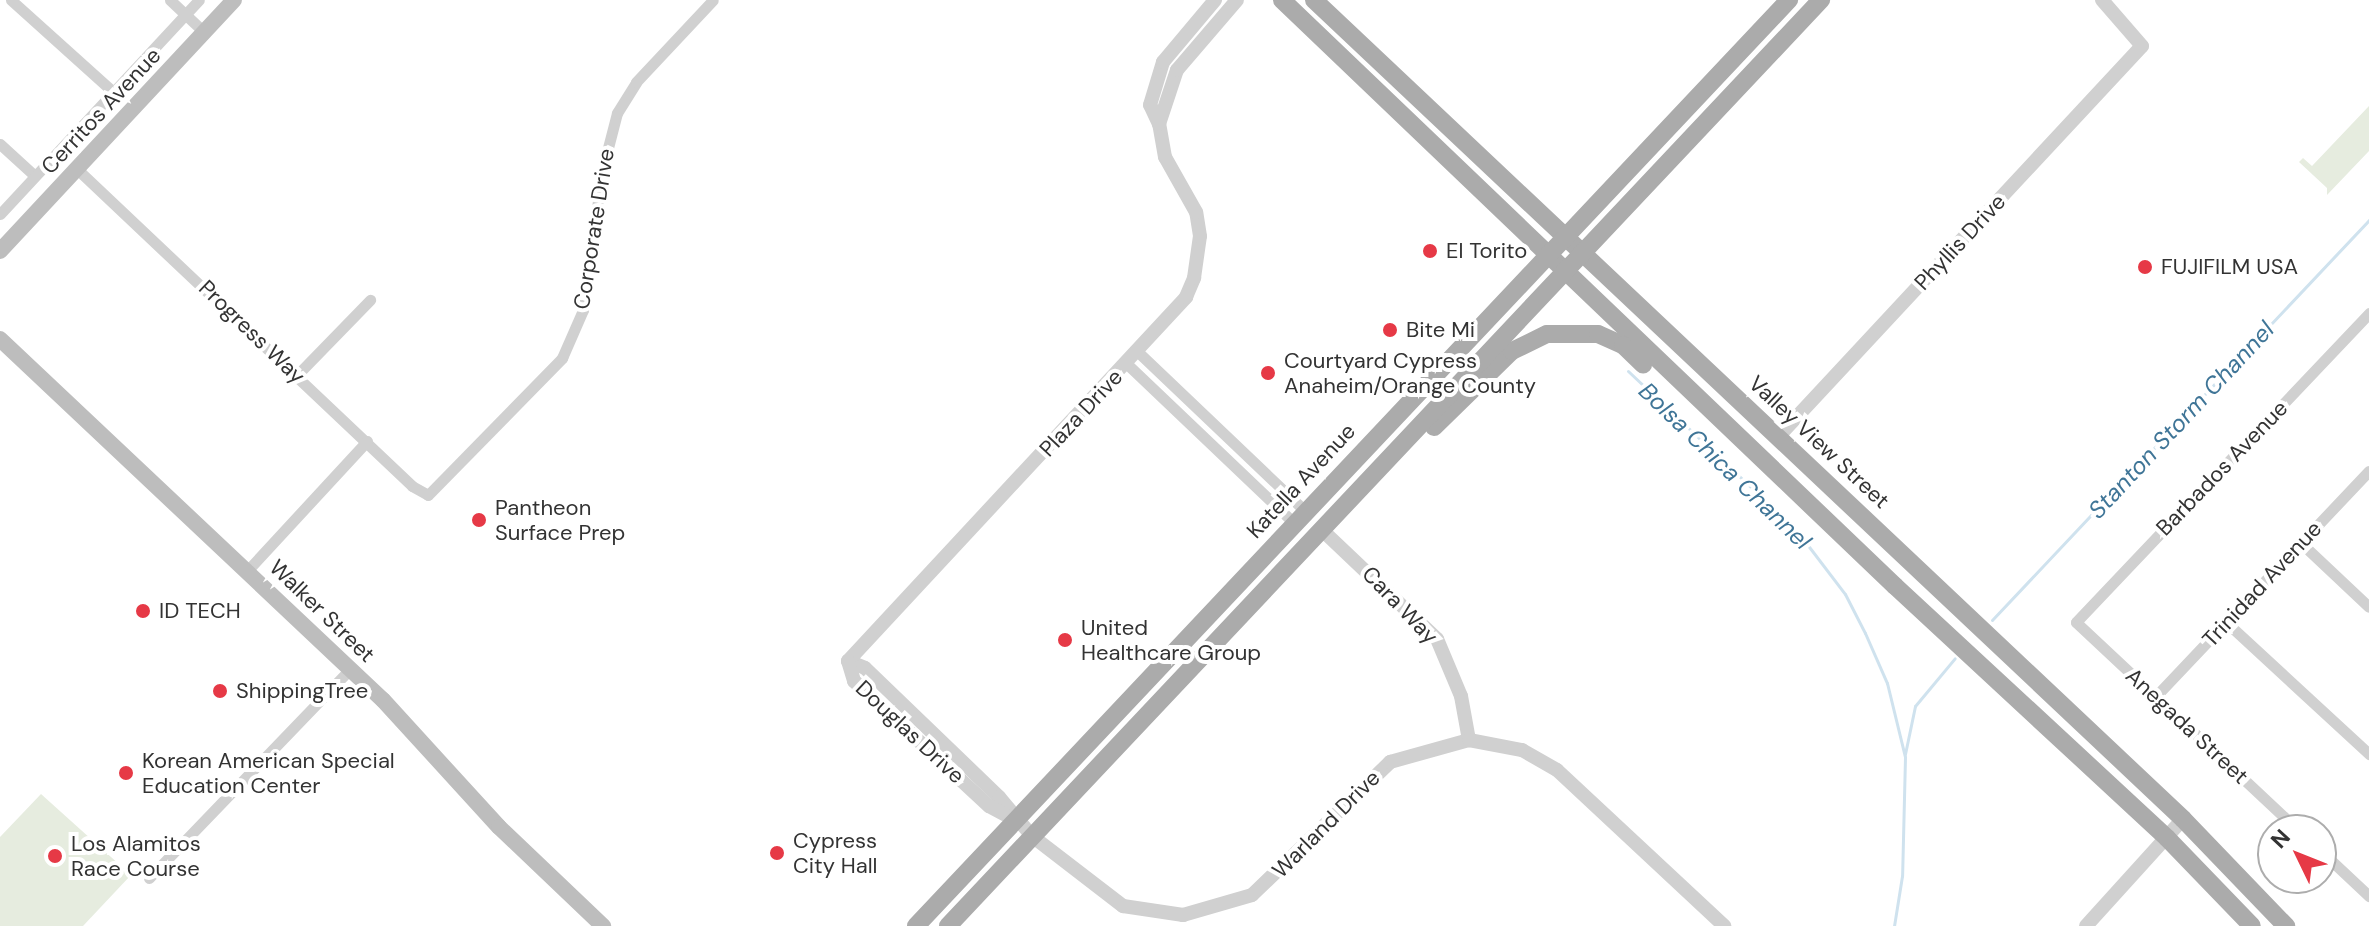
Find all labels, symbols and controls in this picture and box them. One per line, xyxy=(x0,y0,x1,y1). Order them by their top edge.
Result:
street label: Cerritos Avenue xyxy=(36,42,166,180)
street label: Corporate Drive xyxy=(568,147,620,311)
street label: Phyllis Drive xyxy=(1909,189,2011,295)
place label: El Torito xyxy=(1446,238,1527,264)
marker: El Torito xyxy=(1421,242,1439,260)
place label: FUJIFILM USA xyxy=(2161,254,2298,280)
marker: FUJIFILM USA xyxy=(2136,258,2154,276)
street label: Progress Way xyxy=(193,275,311,389)
water label: Stanton Storm Channel xyxy=(2082,315,2280,525)
place label: Bite Mi xyxy=(1406,317,1475,343)
marker: Bite Mi xyxy=(1381,321,1399,339)
place label: Courtyard Cypress Anaheim/Orange County xyxy=(1284,347,1536,398)
street label: Plaza Drive xyxy=(1034,364,1128,462)
marker: Courtyard Cypress Anaheim/Orange County xyxy=(1259,364,1277,382)
street label: Valley View Street xyxy=(1743,370,1895,514)
water label: Bolsa Chica Channel xyxy=(1633,376,1817,556)
street label: Barbados Avenue xyxy=(2151,395,2293,541)
street label: Katella Avenue xyxy=(1241,418,1361,544)
place label: Pantheon Surface Prep xyxy=(495,494,625,546)
marker: Pantheon Surface Prep xyxy=(470,511,488,529)
street label: Trinidad Avenue xyxy=(2197,516,2327,652)
street label: Walker Street xyxy=(264,554,380,668)
street label: Cara Way xyxy=(1357,561,1443,649)
place label: ID TECH xyxy=(159,598,241,624)
marker: ID TECH xyxy=(134,602,152,620)
place label: United Healthcare Group xyxy=(1081,614,1261,666)
marker: United Healthcare Group xyxy=(1056,631,1074,649)
street label: Anegada Street xyxy=(2120,663,2254,789)
street label: Douglas Drive xyxy=(850,675,970,789)
place label: ShippingTree xyxy=(236,678,368,704)
marker: ShippingTree xyxy=(211,682,229,700)
place label: Korean American Special Education Center xyxy=(142,747,395,798)
marker: Korean American Special Education Center xyxy=(117,764,135,782)
street label: Warland Drive xyxy=(1267,765,1385,883)
north arrow xyxy=(2257,814,2337,894)
text: N xyxy=(2264,823,2297,854)
place label: Cypress City Hall xyxy=(793,827,878,878)
place label: Los Alamitos Race Course xyxy=(71,830,201,882)
marker: Cypress City Hall xyxy=(768,844,786,862)
marker: Los Alamitos Race Course xyxy=(46,847,64,865)

